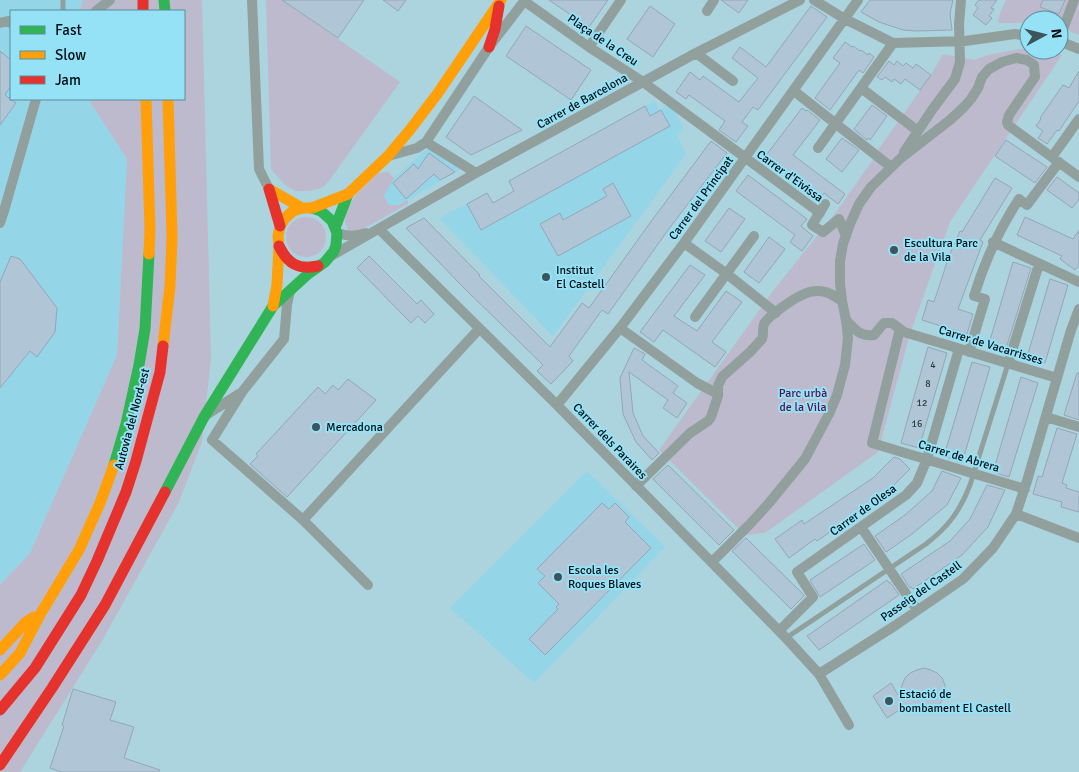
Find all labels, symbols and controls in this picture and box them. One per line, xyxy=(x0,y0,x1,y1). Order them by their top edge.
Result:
legend xyxy=(10,10,185,100)
north arrow xyxy=(1019,10,1069,60)
street label: Plaça de la Creu xyxy=(565,11,641,70)
text: Fast xyxy=(55,21,82,39)
text: N xyxy=(1047,28,1065,39)
text: Slow xyxy=(55,46,86,64)
street label: Carrer de Barcelona xyxy=(534,70,630,133)
text: Jam xyxy=(55,71,81,89)
street label: Carrer d'Eivissa xyxy=(753,147,826,206)
street label: Carrer del Principat xyxy=(666,153,737,243)
place label: Escultura Parc de la Vila xyxy=(904,236,978,265)
marker: Escultura Parc de la Vila xyxy=(888,244,900,256)
place label: Institut El Castell xyxy=(556,263,605,292)
marker: Institut El Castell xyxy=(540,271,552,283)
street label: Carrer de Vacarrisses xyxy=(937,322,1045,368)
house number: 4 xyxy=(930,359,936,371)
street label: Autovia del Nord-est xyxy=(112,367,153,472)
house number: 8 xyxy=(925,378,931,390)
park label: Parc urbà de la Vila xyxy=(779,386,827,415)
house number: 12 xyxy=(917,397,927,409)
street label: Carrer dels Paraires xyxy=(569,400,650,483)
house number: 16 xyxy=(912,418,922,430)
place label: Mercadona xyxy=(326,420,383,435)
marker: Mercadona xyxy=(310,421,322,433)
street label: Carrer de Abrera xyxy=(916,437,1001,476)
street label: Carrer de Olesa xyxy=(827,481,899,540)
street label: Passeig del Castell xyxy=(878,558,965,625)
place label: Escola les Roques Blaves xyxy=(568,563,641,592)
marker: Escola les Roques Blaves xyxy=(552,571,564,583)
place label: Estació de bombament El Castell xyxy=(899,687,1011,716)
marker: Estació de bombament El Castell xyxy=(883,695,895,707)

